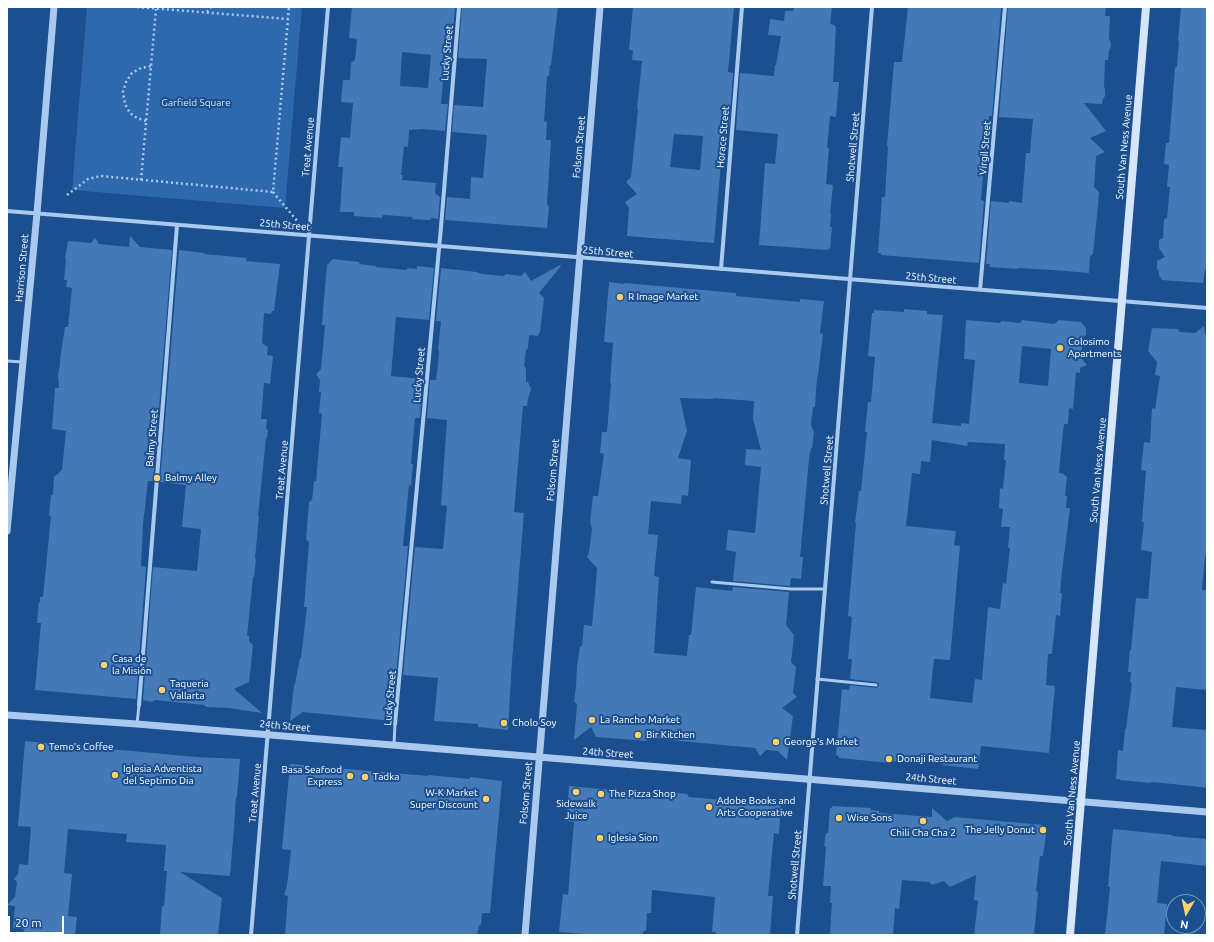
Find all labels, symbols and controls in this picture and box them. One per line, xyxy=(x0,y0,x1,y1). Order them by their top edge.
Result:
street label: Lucky Street xyxy=(439,25,455,81)
street label: South Van Ness Avenue xyxy=(1113,94,1135,200)
park label: Garfield Square xyxy=(161,97,231,109)
street label: Horace Street xyxy=(714,106,732,168)
street label: Shotwell Street xyxy=(844,112,862,182)
street label: Folsom Street xyxy=(570,115,588,179)
street label: Treat Avenue xyxy=(299,117,317,177)
street label: Virgil Street xyxy=(977,121,993,175)
street label: 25th Street xyxy=(259,217,311,233)
street label: Harrison Street xyxy=(13,233,31,303)
street label: 25th Street xyxy=(582,244,634,260)
street label: 25th Street xyxy=(905,270,957,286)
place label: R Image Market xyxy=(628,291,698,303)
marker: R Image Market xyxy=(615,292,625,302)
place label: Colosimo Apartments xyxy=(1068,336,1121,360)
marker: Colosimo Apartments xyxy=(1055,343,1065,353)
street label: Lucky Street xyxy=(411,347,427,403)
street label: Balmy Street xyxy=(144,409,160,467)
street label: South Van Ness Avenue xyxy=(1087,417,1109,523)
street label: Shotwell Street xyxy=(818,435,836,505)
street label: Folsom Street xyxy=(544,438,562,502)
street label: Treat Avenue xyxy=(273,440,291,500)
place label: Balmy Alley xyxy=(165,472,217,484)
marker: Balmy Alley xyxy=(152,473,162,483)
place label: Casa de la Misión xyxy=(112,653,152,676)
marker: Casa de la Misión xyxy=(99,660,109,670)
street label: Lucky Street xyxy=(382,670,398,726)
place label: Taqueria Vallarta xyxy=(170,678,209,702)
marker: Taqueria Vallarta xyxy=(157,685,167,695)
place label: La Rancho Market xyxy=(600,714,680,726)
marker: La Rancho Market xyxy=(587,715,597,725)
place label: Cholo Soy xyxy=(512,717,556,729)
street label: 24th Street xyxy=(259,718,311,734)
marker: Cholo Soy xyxy=(499,718,509,728)
place label: Bir Kitchen xyxy=(646,729,695,741)
marker: Bir Kitchen xyxy=(633,730,643,740)
place label: George's Market xyxy=(784,736,858,748)
marker: George's Market xyxy=(771,737,781,747)
street label: South Van Ness Avenue xyxy=(1061,740,1083,846)
place label: Temo's Coffee xyxy=(49,741,114,753)
marker: Temo's Coffee xyxy=(36,742,46,752)
street label: 24th Street xyxy=(582,745,634,761)
place label: Donaji Restaurant xyxy=(897,753,977,765)
marker: Donaji Restaurant xyxy=(884,754,894,764)
street label: Folsom Street xyxy=(517,761,535,825)
place label: Iglesia Adventista del Septimo Dia xyxy=(123,763,202,786)
street label: Treat Avenue xyxy=(246,763,264,823)
place label: Basa Seafood Express xyxy=(281,764,342,788)
marker: Iglesia Adventista del Septimo Dia xyxy=(110,770,120,780)
marker: Basa Seafood Express xyxy=(345,771,355,781)
place label: Tadka xyxy=(373,771,399,783)
street label: 24th Street xyxy=(905,771,957,787)
marker: Tadka xyxy=(360,772,370,782)
place label: W-K Market Super Discount xyxy=(410,787,478,810)
marker: Sidewalk Juice xyxy=(571,787,581,797)
place label: The Pizza Shop xyxy=(609,788,676,800)
marker: The Pizza Shop xyxy=(596,789,606,799)
marker: W-K Market Super Discount xyxy=(481,794,491,804)
place label: Adobe Books and Arts Cooperative xyxy=(717,795,795,818)
place label: Sidewalk Juice xyxy=(556,798,596,822)
marker: Adobe Books and Arts Cooperative xyxy=(704,802,714,812)
place label: Wise Sons xyxy=(847,812,892,824)
marker: Wise Sons xyxy=(834,813,844,823)
marker: Chili Cha Cha 2 xyxy=(918,816,928,826)
place label: The Jelly Donut xyxy=(965,824,1035,836)
marker: The Jelly Donut xyxy=(1038,825,1048,835)
place label: Chili Cha Cha 2 xyxy=(890,827,956,839)
street label: Shotwell Street xyxy=(786,830,804,900)
place label: Iglesia Sion xyxy=(608,832,658,844)
marker: Iglesia Sion xyxy=(595,833,605,843)
north arrow xyxy=(1166,894,1206,934)
scale bar xyxy=(10,908,66,934)
text: 20 m xyxy=(15,916,42,929)
text: N xyxy=(1179,918,1189,931)

